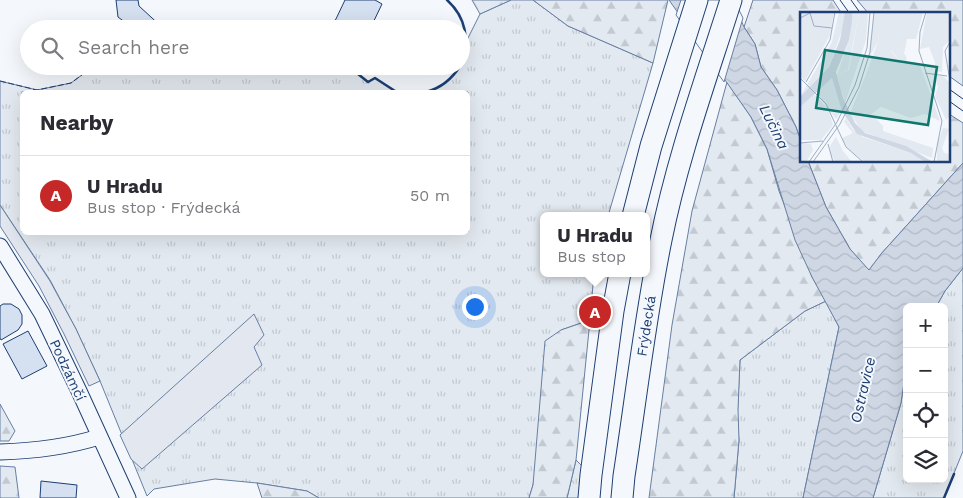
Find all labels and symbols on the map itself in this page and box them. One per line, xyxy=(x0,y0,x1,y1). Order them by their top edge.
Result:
inset map xyxy=(800,12,950,162)
water label: Lučina xyxy=(755,102,793,152)
pin: A xyxy=(579,293,611,331)
your location xyxy=(462,294,488,320)
street label: Frýdecká xyxy=(633,294,659,358)
street label: Podzámčí xyxy=(47,337,89,403)
water label: Ostravice xyxy=(847,355,879,425)

